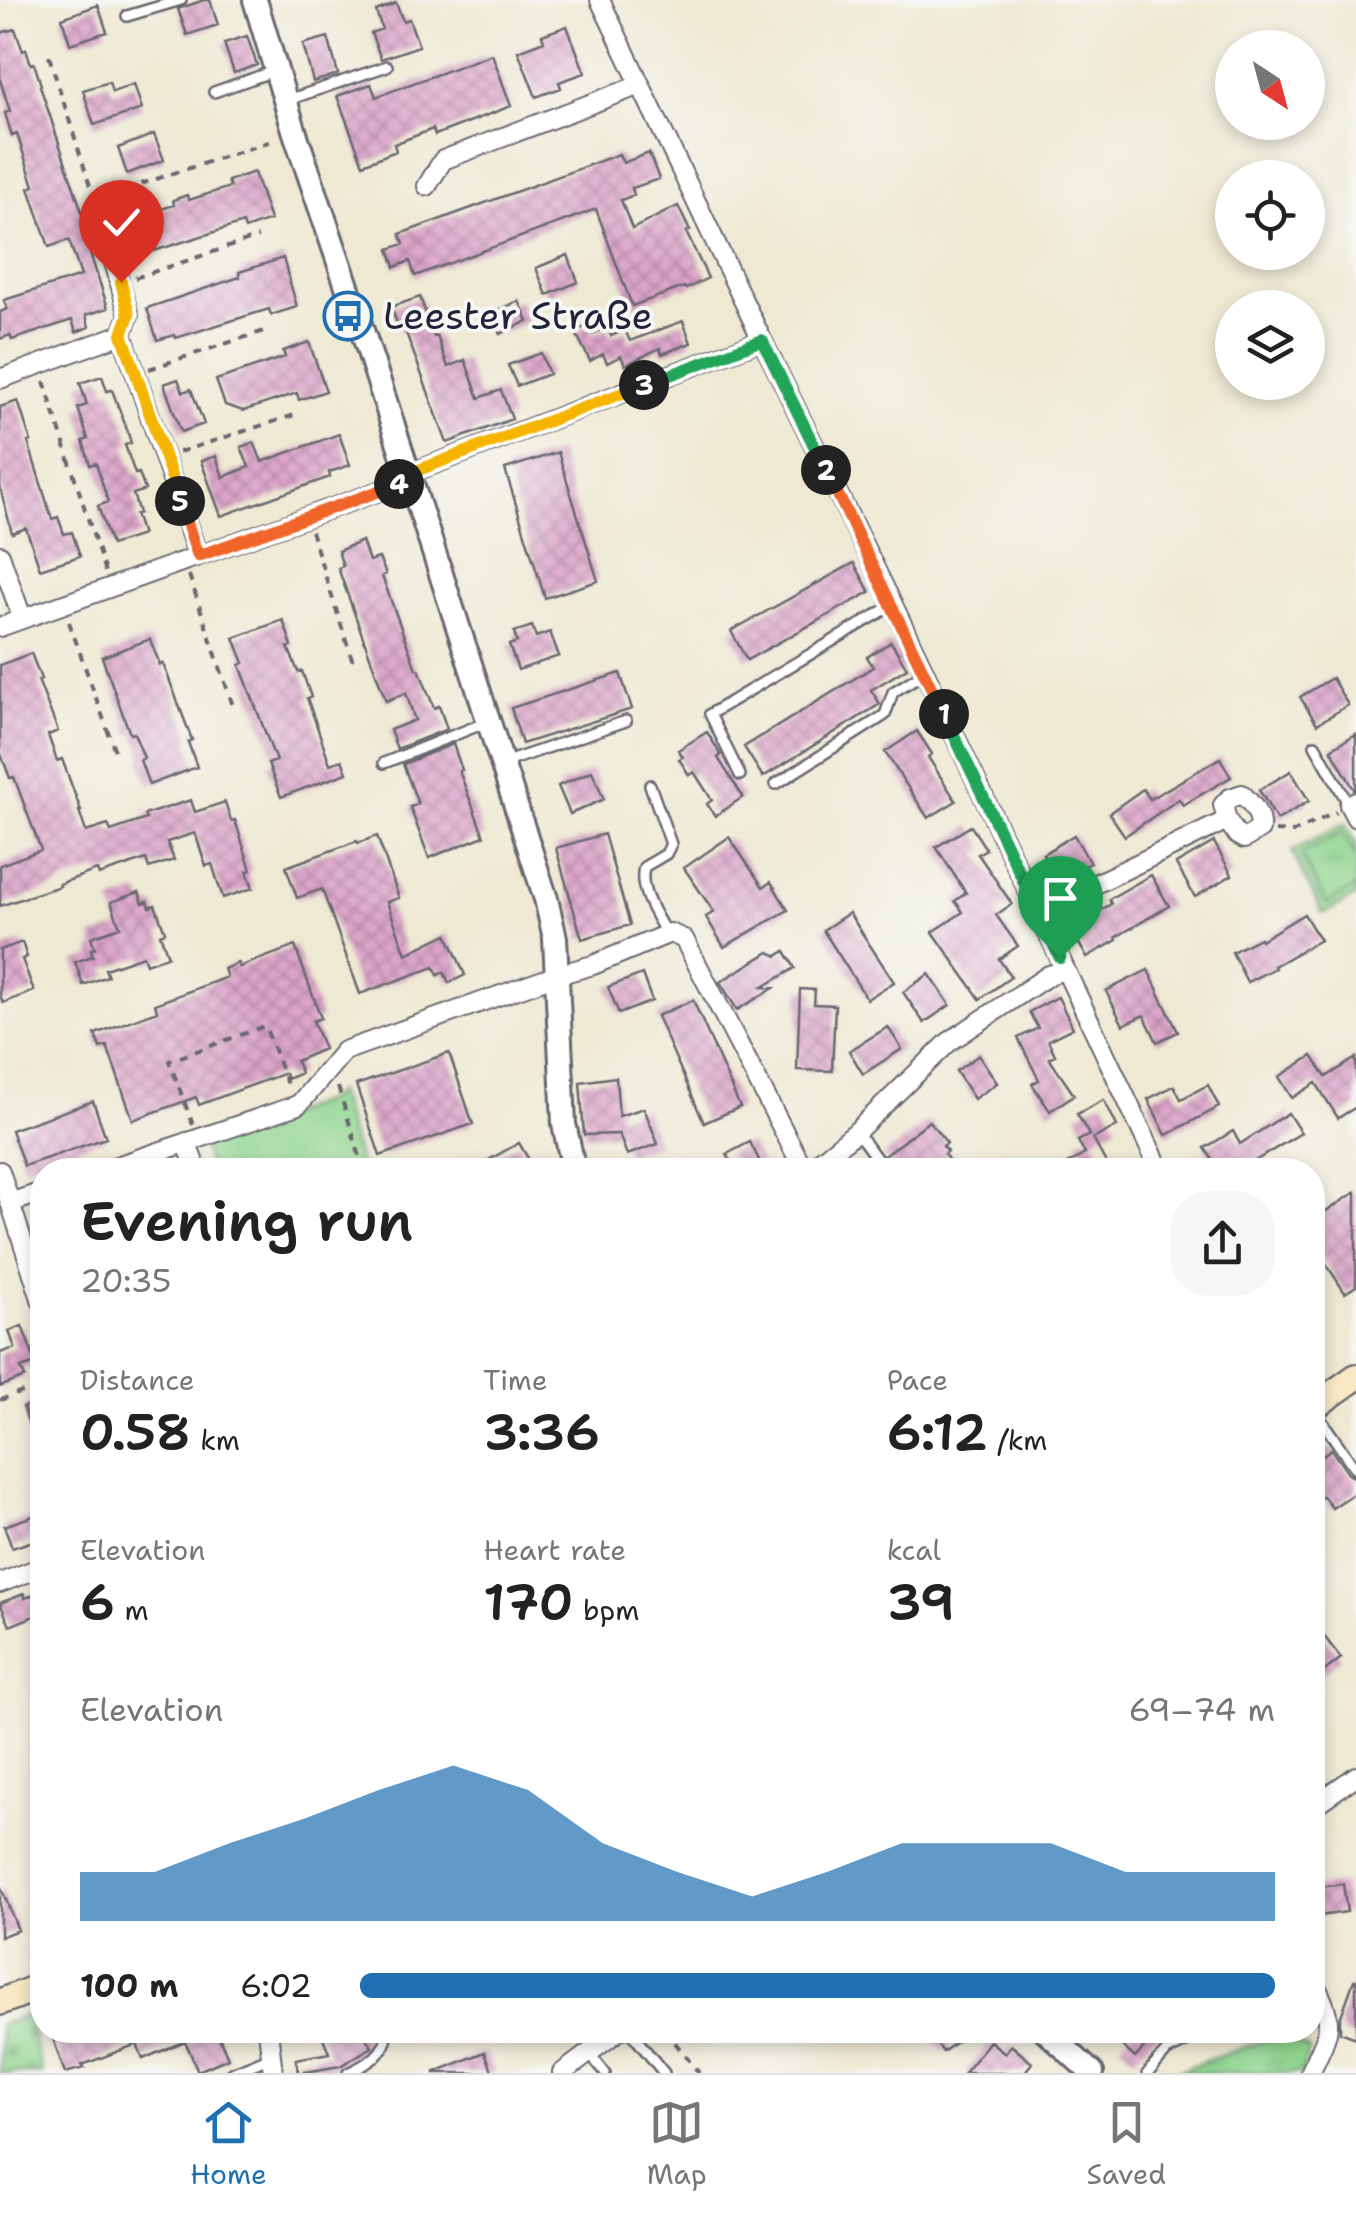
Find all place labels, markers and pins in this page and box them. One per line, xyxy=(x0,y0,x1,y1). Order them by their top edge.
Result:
pin xyxy=(79,180,164,283)
bus stop icon: Leester Straße xyxy=(322,290,374,342)
place label: Leester Straße xyxy=(383,290,653,341)
pin: 3 xyxy=(619,360,669,410)
pin: 2 xyxy=(801,445,851,495)
pin: 4 xyxy=(374,459,424,509)
pin: 5 xyxy=(155,476,205,526)
pin: 1 xyxy=(919,689,969,739)
pin xyxy=(1018,856,1103,959)

